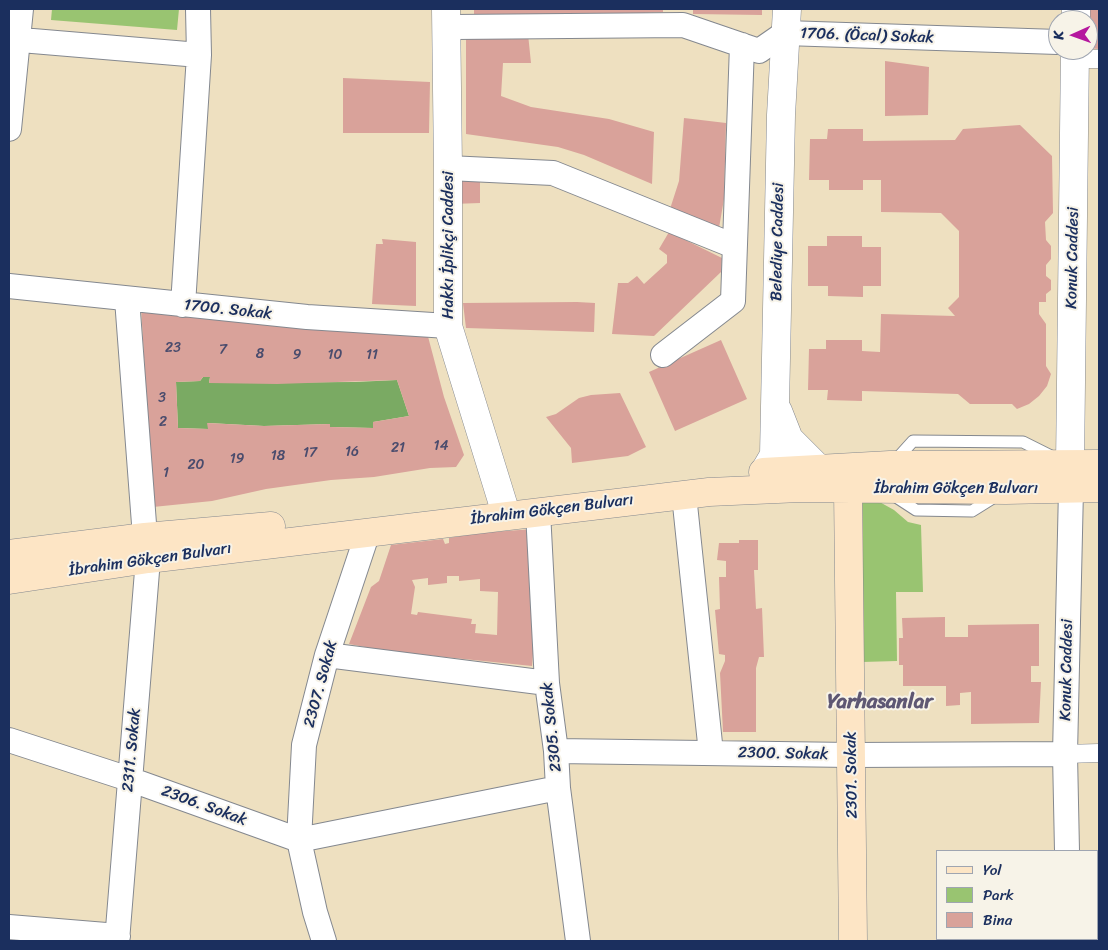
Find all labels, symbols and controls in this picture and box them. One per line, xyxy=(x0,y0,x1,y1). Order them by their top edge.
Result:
north arrow xyxy=(1048,10,1098,60)
street label: 1706. (Öcal) Sokak xyxy=(800,24,934,48)
text: K xyxy=(1046,31,1071,40)
street label: Hakkı İplikçi Caddesi xyxy=(439,171,459,319)
street label: Belediye Caddesi xyxy=(767,183,789,301)
street label: Konuk Caddesi xyxy=(1063,207,1083,309)
street label: 1700. Sokak xyxy=(183,296,273,324)
house number: 23 xyxy=(165,340,181,356)
house number: 7 xyxy=(219,342,227,358)
house number: 8 xyxy=(256,346,264,362)
house number: 9 xyxy=(293,347,301,363)
house number: 10 xyxy=(328,347,342,363)
house number: 11 xyxy=(366,347,378,363)
house number: 3 xyxy=(158,390,166,406)
house number: 2 xyxy=(159,414,167,430)
house number: 14 xyxy=(434,438,448,454)
house number: 21 xyxy=(391,440,405,456)
house number: 16 xyxy=(345,444,359,460)
house number: 17 xyxy=(303,445,317,461)
house number: 18 xyxy=(271,448,285,464)
house number: 19 xyxy=(230,451,244,467)
house number: 20 xyxy=(188,457,204,473)
house number: 1 xyxy=(163,465,169,481)
street label: İbrahim Gökçen Bulvarı xyxy=(874,479,1038,499)
street label: İbrahim Gökçen Bulvarı xyxy=(469,490,635,530)
street label: İbrahim Gökçen Bulvarı xyxy=(67,539,233,581)
street label: Konuk Caddesi xyxy=(1057,619,1077,721)
street label: 2307. Sokak xyxy=(300,638,342,730)
street label: 2305. Sokak xyxy=(538,681,566,773)
district label: Yarhasanlar xyxy=(827,690,933,716)
street label: 2311. Sokak xyxy=(119,707,145,793)
street label: 2301. Sokak xyxy=(842,731,862,819)
street label: 2300. Sokak xyxy=(738,744,828,764)
street label: 2306. Sokak xyxy=(159,782,249,830)
legend xyxy=(936,850,1098,940)
text: Yol xyxy=(983,857,1002,883)
text: Park xyxy=(983,882,1014,908)
text: Bina xyxy=(983,907,1012,933)

